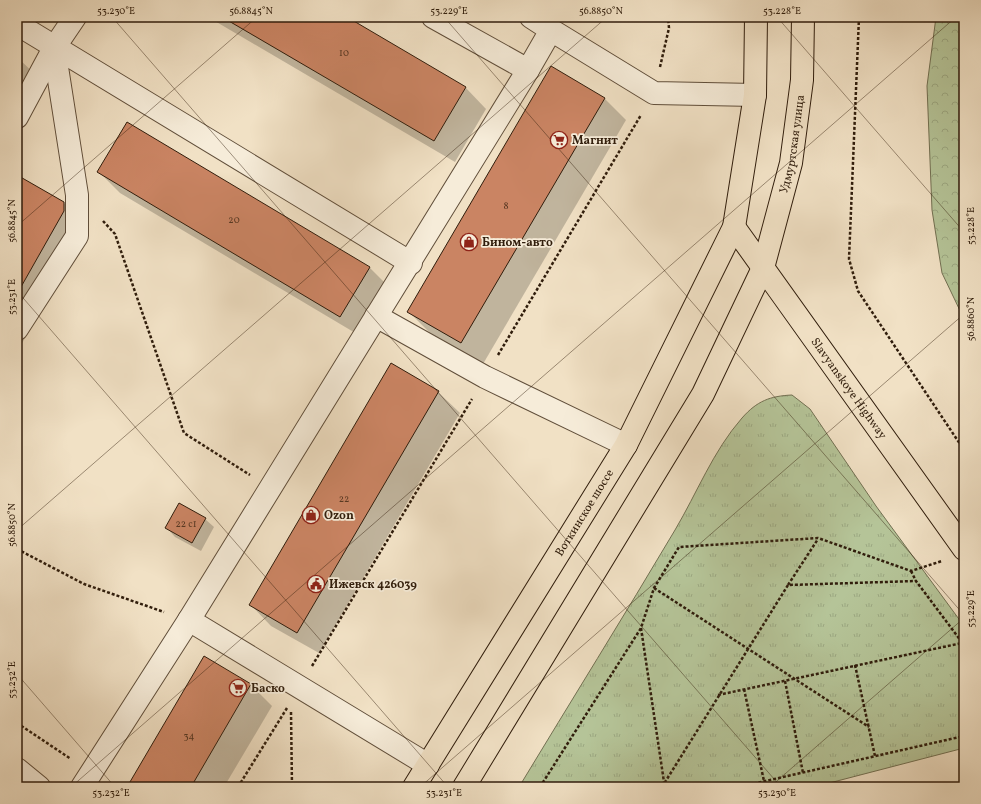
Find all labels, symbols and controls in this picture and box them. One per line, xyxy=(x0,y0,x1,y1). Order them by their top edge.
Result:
text: 53.230°E xyxy=(97,4,135,18)
text: 56.8845°N xyxy=(229,4,273,18)
text: 53.229°E xyxy=(430,4,468,18)
text: 56.8850°N xyxy=(579,4,624,18)
text: 53.228°E xyxy=(763,4,801,18)
house number: 10 xyxy=(339,46,349,60)
street label: Удмуртская улица xyxy=(776,94,809,195)
supermarket icon: Магнит xyxy=(549,130,569,150)
place label: Магнит xyxy=(572,133,618,149)
text: 56.8845°N xyxy=(5,199,19,243)
house number: 8 xyxy=(503,199,509,213)
text: 53.228°E xyxy=(964,207,978,245)
house number: 20 xyxy=(228,213,240,227)
shop icon: Бином-авто xyxy=(459,232,479,252)
place label: Бином-авто xyxy=(482,235,553,251)
text: 53.231°E xyxy=(5,279,19,315)
text: 56.8860°N xyxy=(964,296,978,341)
street label: Slavyanskoye Highway xyxy=(807,335,890,443)
street label: Воткинское шоссе xyxy=(552,466,618,560)
house number: 22 xyxy=(339,492,349,506)
text: 56.8850°N xyxy=(5,502,19,547)
shop icon: Ozon xyxy=(301,505,321,525)
place label: Ozon xyxy=(324,508,354,524)
house number: 22 с1 xyxy=(175,517,197,531)
public building icon: Ижевск 426039 xyxy=(306,574,326,594)
place label: Ижевск 426039 xyxy=(329,577,417,593)
text: 53.229°E xyxy=(964,590,978,628)
text: 53.232°E xyxy=(5,661,19,699)
supermarket icon: Баско xyxy=(228,678,248,698)
place label: Баско xyxy=(251,681,285,697)
house number: 34 xyxy=(183,729,195,743)
text: 53.232°E xyxy=(92,786,130,800)
text: 53.231°E xyxy=(426,786,462,800)
text: 53.230°E xyxy=(758,786,796,800)

